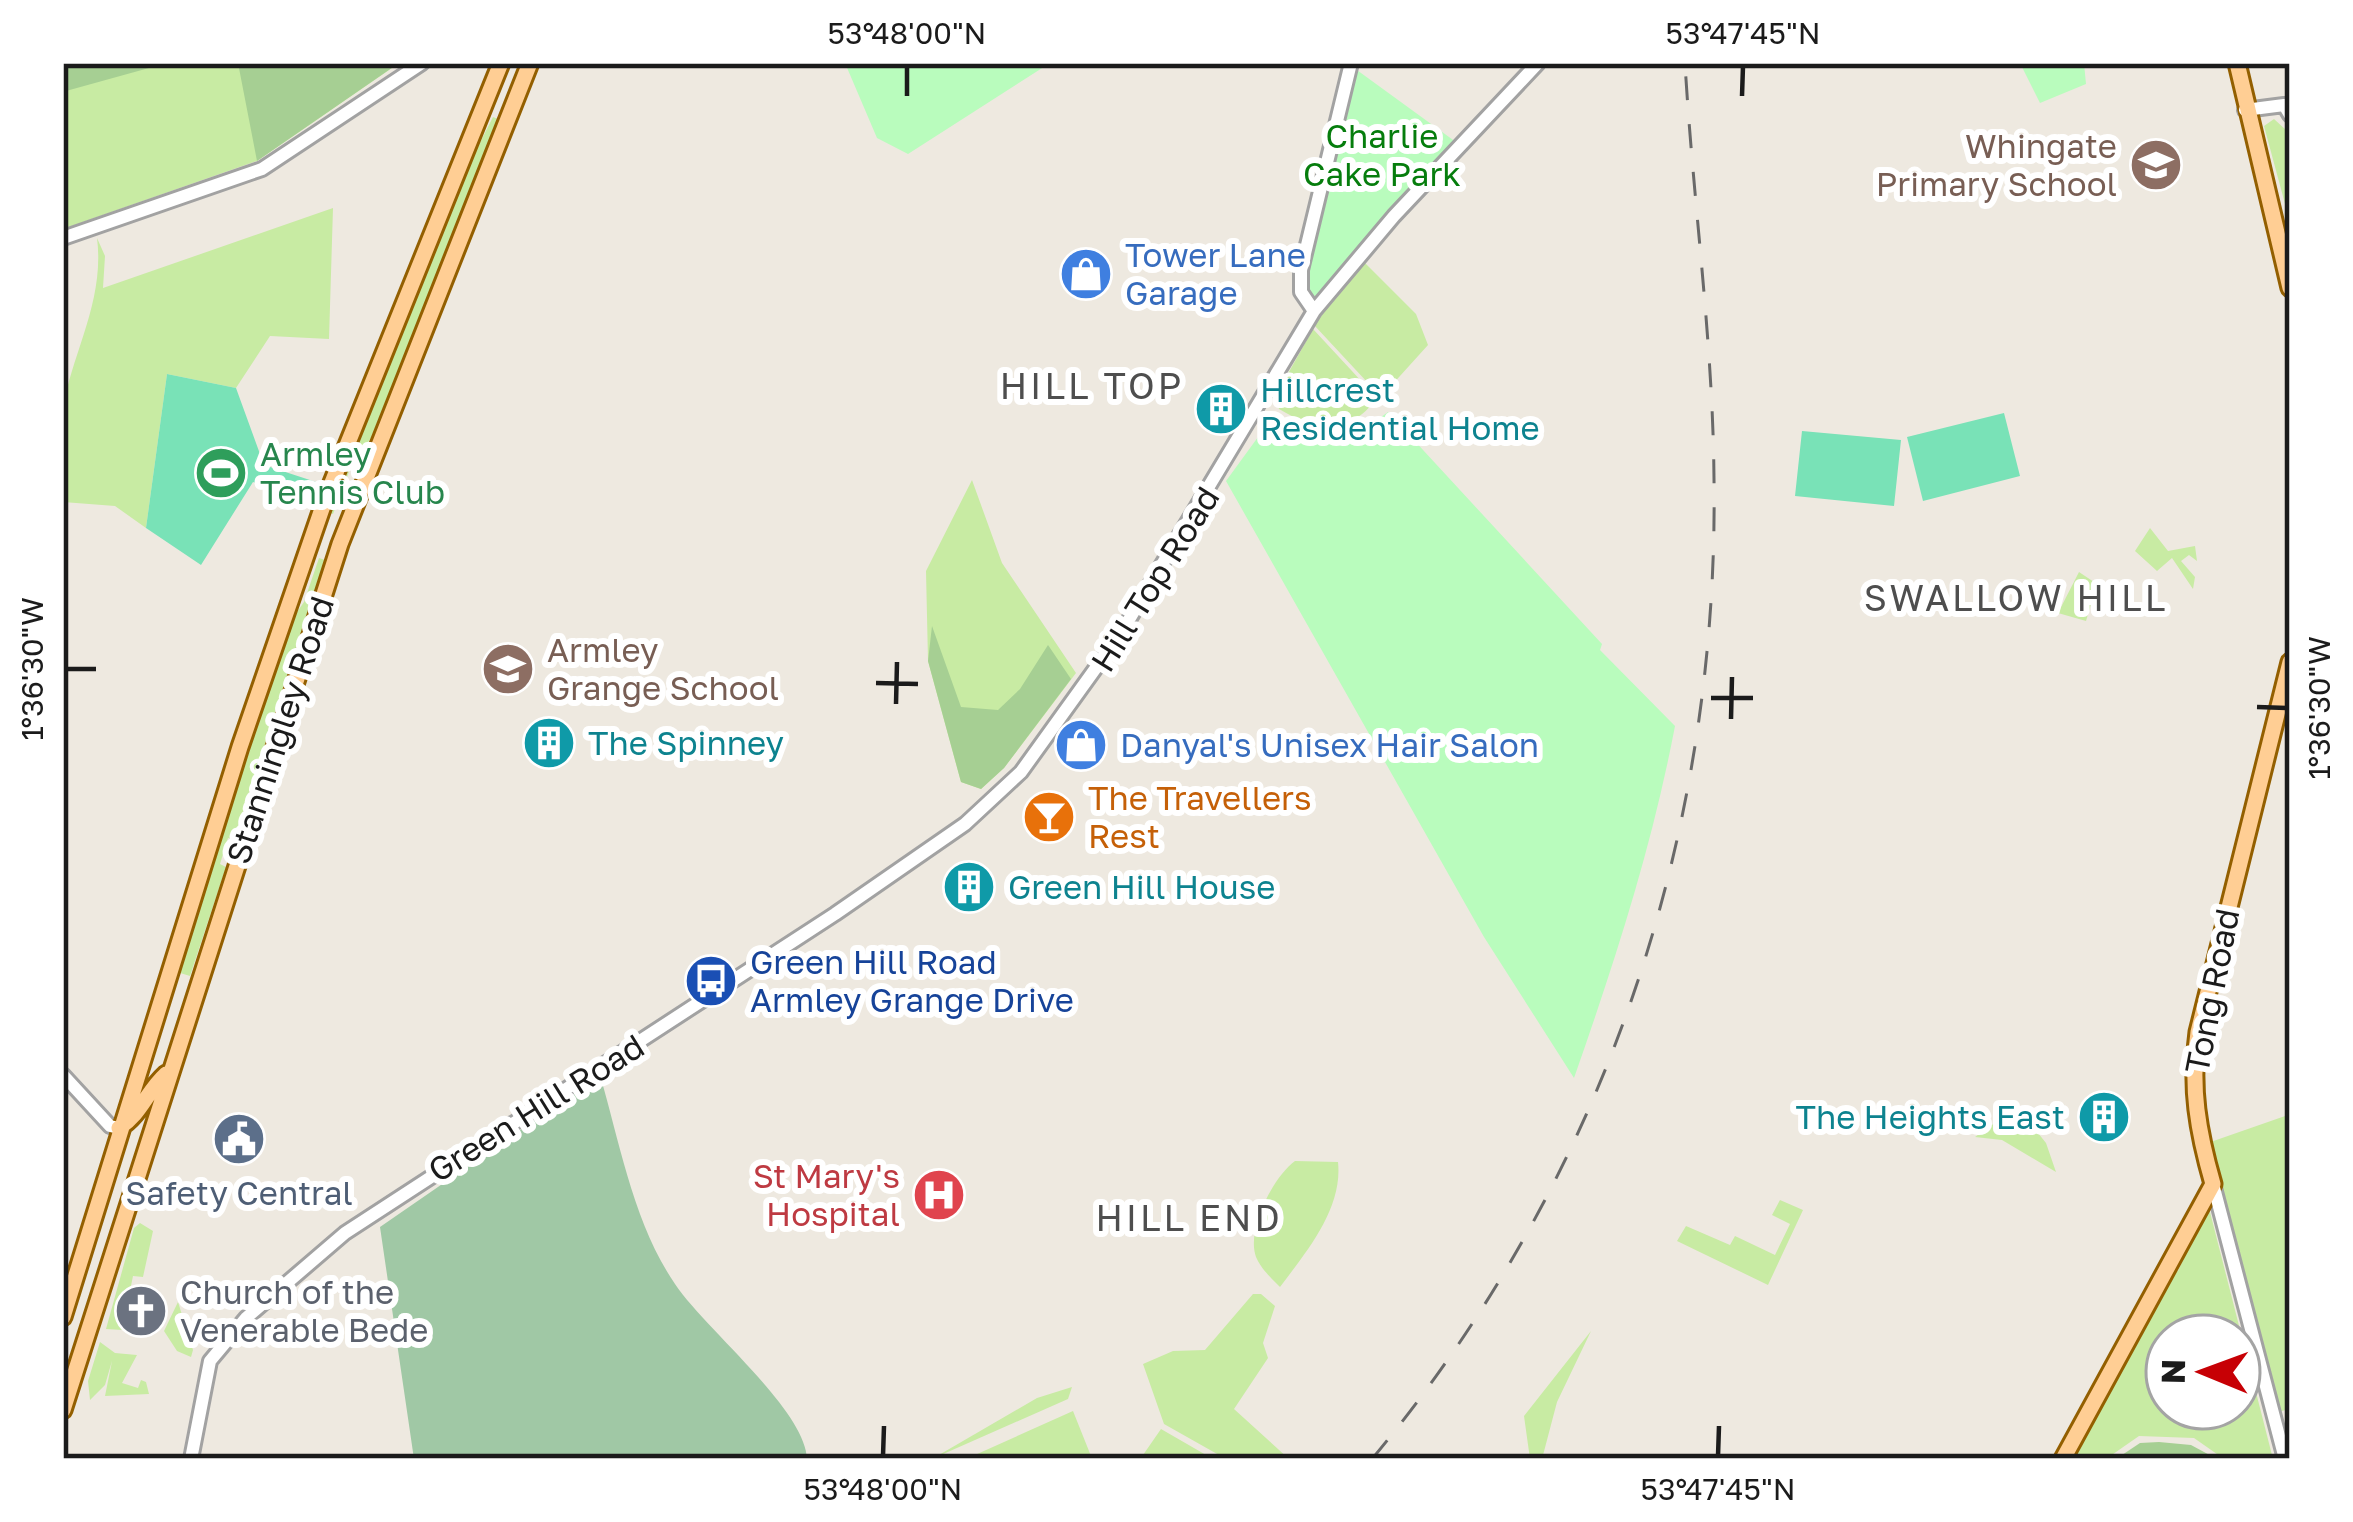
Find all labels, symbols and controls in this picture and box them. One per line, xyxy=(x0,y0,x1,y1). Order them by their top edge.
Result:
text: 53°48'00"N xyxy=(828,15,986,51)
text: 53°47'45"N xyxy=(1666,15,1820,51)
park label: Charlie Cake Park xyxy=(1303,116,1461,193)
place label: Whingate Primary School xyxy=(1876,126,2117,203)
school or university icon: Whingate Primary School xyxy=(2128,137,2184,193)
place label: Tower Lane Garage xyxy=(1125,235,1306,312)
shop icon: Tower Lane Garage xyxy=(1058,246,1114,302)
district label: HILL TOP xyxy=(1000,364,1184,407)
place label: Hillcrest Residential Home xyxy=(1260,370,1540,447)
building icon: Hillcrest Residential Home xyxy=(1193,381,1249,437)
place label: Armley Tennis Club xyxy=(260,434,445,511)
sports icon: Armley Tennis Club xyxy=(193,445,249,501)
street label: Hill Top Road xyxy=(1082,479,1227,678)
district label: SWALLOW HILL xyxy=(1864,576,2168,619)
street label: Stanningley Road xyxy=(218,591,341,868)
text: 1°36'30"W xyxy=(14,597,50,741)
place label: Armley Grange School xyxy=(547,630,779,707)
text: 1°36'30"W xyxy=(2301,636,2337,780)
school or university icon: Armley Grange School xyxy=(480,641,536,697)
building icon: The Spinney xyxy=(521,715,577,771)
shop icon: Danyal's Unisex Hair Salon xyxy=(1053,717,1109,773)
place label: The Spinney xyxy=(588,723,784,762)
place label: Danyal's Unisex Hair Salon xyxy=(1120,725,1539,764)
place label: The Travellers Rest xyxy=(1088,778,1311,855)
bar icon: The Travellers Rest xyxy=(1021,789,1077,845)
building icon: Green Hill House xyxy=(941,859,997,915)
place label: Green Hill House xyxy=(1008,867,1275,906)
street label: Tong Road xyxy=(2176,905,2247,1077)
place label: Green Hill Road Armley Grange Drive xyxy=(750,942,1074,1019)
bus stop icon: Green Hill Road Armley Grange Drive xyxy=(683,953,739,1009)
street label: Green Hill Road xyxy=(421,1026,651,1189)
building icon: The Heights East xyxy=(2076,1089,2132,1145)
place label: The Heights East xyxy=(1795,1097,2065,1136)
public building icon: Safety Central xyxy=(211,1111,267,1167)
place label: St Mary's Hospital xyxy=(753,1156,900,1233)
hospital icon: St Mary's Hospital xyxy=(911,1167,967,1223)
place label: Safety Central xyxy=(125,1173,353,1212)
district label: HILL END xyxy=(1095,1196,1283,1239)
place label: Church of the Venerable Bede xyxy=(180,1272,429,1349)
church icon: Church of the Venerable Bede xyxy=(113,1283,169,1339)
north arrow xyxy=(2143,1312,2263,1432)
text: N xyxy=(2153,1359,2192,1384)
text: 53°48'00"N xyxy=(804,1471,962,1507)
text: 53°47'45"N xyxy=(1641,1471,1795,1507)

